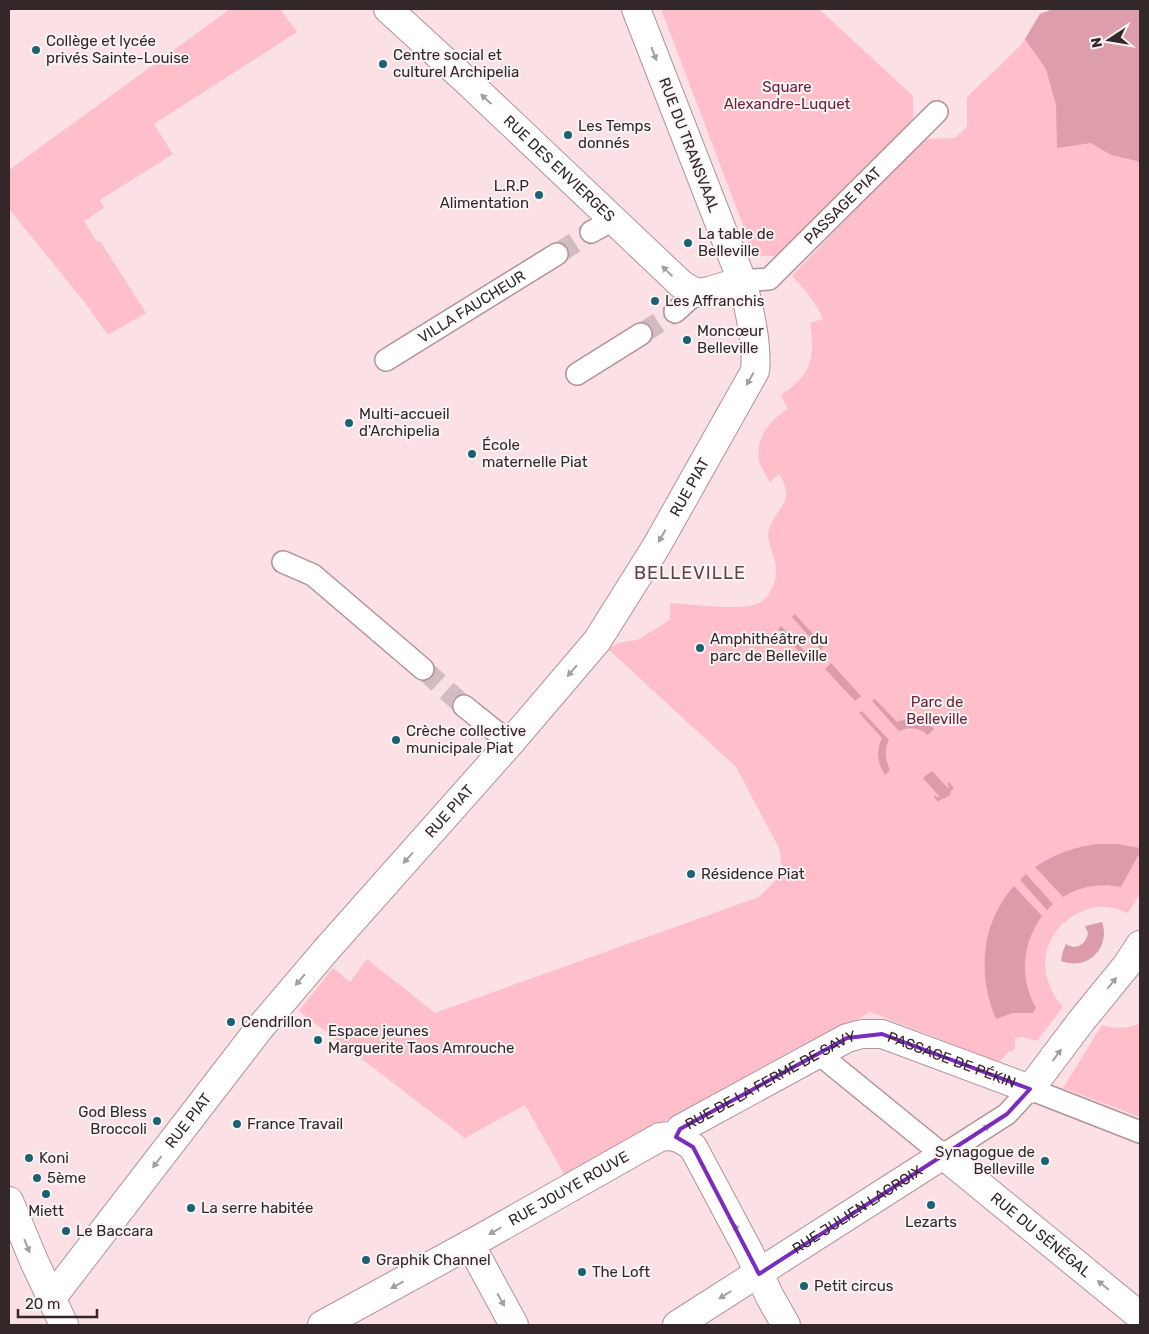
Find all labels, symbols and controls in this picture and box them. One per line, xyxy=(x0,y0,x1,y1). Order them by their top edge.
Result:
north arrow xyxy=(1084,15,1134,65)
place label: Collège et lycée privés Sainte-Louise xyxy=(46,32,189,67)
text: N xyxy=(1087,36,1106,49)
marker: Collège et lycée privés Sainte-Louise xyxy=(30,44,42,56)
place label: Centre social et culturel Archipelia xyxy=(393,46,519,81)
one-way arrow xyxy=(650,47,658,62)
marker: Centre social et culturel Archipelia xyxy=(377,58,389,70)
street label: RUE DU TRANSVAAL xyxy=(655,75,723,215)
park label: Square Alexandre-Luquet xyxy=(724,78,851,113)
one-way arrow xyxy=(480,93,492,105)
street label: RUE DES ENVIERGES xyxy=(500,112,619,226)
place label: Les Temps donnés xyxy=(578,117,652,152)
marker: Les Temps donnés xyxy=(562,129,574,141)
street label: PASSAGE PIAT xyxy=(800,163,885,248)
place label: L.R.P Alimentation xyxy=(440,177,529,212)
marker: L.R.P Alimentation xyxy=(533,189,545,201)
place label: La table de Belleville xyxy=(698,225,774,260)
marker: La table de Belleville xyxy=(682,237,694,249)
one-way arrow xyxy=(662,265,674,277)
street label: VILLA FAUCHEUR xyxy=(415,267,529,347)
place label: Les Affranchis xyxy=(665,292,765,310)
marker: Les Affranchis xyxy=(649,295,661,307)
place label: Moncœur Belleville xyxy=(697,322,764,357)
marker: Moncœur Belleville xyxy=(681,334,693,346)
one-way arrow xyxy=(746,373,755,386)
place label: Multi-accueil d'Archipelia xyxy=(359,405,450,440)
marker: Multi-accueil d'Archipelia xyxy=(343,417,355,429)
place label: École maternelle Piat xyxy=(482,436,588,471)
marker: École maternelle Piat xyxy=(466,448,478,460)
street label: RUE PIAT xyxy=(666,454,713,520)
one-way arrow xyxy=(658,529,666,544)
district label: BELLEVILLE xyxy=(634,562,746,584)
place label: Amphithéâtre du parc de Belleville xyxy=(710,630,828,665)
marker: Amphithéâtre du parc de Belleville xyxy=(694,642,706,654)
one-way arrow xyxy=(566,664,577,677)
park label: Parc de Belleville xyxy=(906,693,968,728)
place label: Crèche collective municipale Piat xyxy=(406,722,526,757)
marker: Crèche collective municipale Piat xyxy=(390,734,402,746)
street label: RUE PIAT xyxy=(421,781,478,841)
one-way arrow xyxy=(402,851,413,864)
place label: Résidence Piat xyxy=(701,865,805,883)
marker: Résidence Piat xyxy=(685,868,697,880)
one-way arrow xyxy=(295,973,306,986)
one-way arrow xyxy=(1107,977,1118,990)
place label: Cendrillon xyxy=(241,1013,312,1031)
marker: Cendrillon xyxy=(225,1016,237,1028)
place label: Espace jeunes Marguerite Taos Amrouche xyxy=(328,1022,515,1057)
street label: RUE DE LA FERME DE SAVY xyxy=(682,1027,858,1133)
street label: PASSAGE DE PÉKIN xyxy=(885,1028,1018,1092)
marker: Espace jeunes Marguerite Taos Amrouche xyxy=(312,1034,324,1046)
one-way arrow xyxy=(1052,1048,1062,1062)
street label: RUE PIAT xyxy=(161,1089,215,1152)
place label: God Bless Broccoli xyxy=(78,1103,147,1138)
marker: God Bless Broccoli xyxy=(151,1115,163,1127)
place label: France Travail xyxy=(247,1115,343,1133)
marker: France Travail xyxy=(231,1118,243,1130)
one-way arrow xyxy=(977,1124,991,1133)
place label: Synagogue de Belleville xyxy=(935,1143,1035,1178)
street label: RUE JOUYE ROUVE xyxy=(505,1147,632,1230)
place label: Koni xyxy=(39,1149,69,1167)
marker: Koni xyxy=(23,1152,35,1164)
one-way arrow xyxy=(151,1155,162,1168)
marker: Synagogue de Belleville xyxy=(1039,1155,1051,1167)
street label: RUE JULIEN LACROIX xyxy=(789,1161,926,1258)
place label: 5ème xyxy=(47,1169,86,1187)
marker: 5ème xyxy=(31,1172,43,1184)
marker: Miett xyxy=(40,1188,52,1200)
street label: RUE DU SÉNÉGAL xyxy=(987,1189,1095,1282)
place label: La serre habitée xyxy=(201,1199,313,1217)
marker: Lezarts xyxy=(925,1199,937,1211)
place label: Miett xyxy=(28,1202,64,1220)
marker: La serre habitée xyxy=(185,1202,197,1214)
place label: Lezarts xyxy=(905,1213,957,1231)
place label: Le Baccara xyxy=(76,1222,153,1240)
one-way arrow xyxy=(733,1222,741,1237)
marker: Le Baccara xyxy=(60,1225,72,1237)
one-way arrow xyxy=(489,1226,502,1235)
one-way arrow xyxy=(24,1239,32,1253)
place label: Graphik Channel xyxy=(376,1251,491,1269)
marker: Graphik Channel xyxy=(360,1254,372,1266)
place label: The Loft xyxy=(592,1263,650,1281)
marker: The Loft xyxy=(576,1266,588,1278)
place label: Petit circus xyxy=(814,1277,894,1295)
one-way arrow xyxy=(1096,1279,1109,1290)
one-way arrow xyxy=(390,1280,403,1289)
marker: Petit circus xyxy=(798,1280,810,1292)
scale bar xyxy=(18,1286,96,1318)
one-way arrow xyxy=(719,1290,732,1300)
one-way arrow xyxy=(496,1293,505,1307)
text: 20 m xyxy=(25,1295,60,1313)

